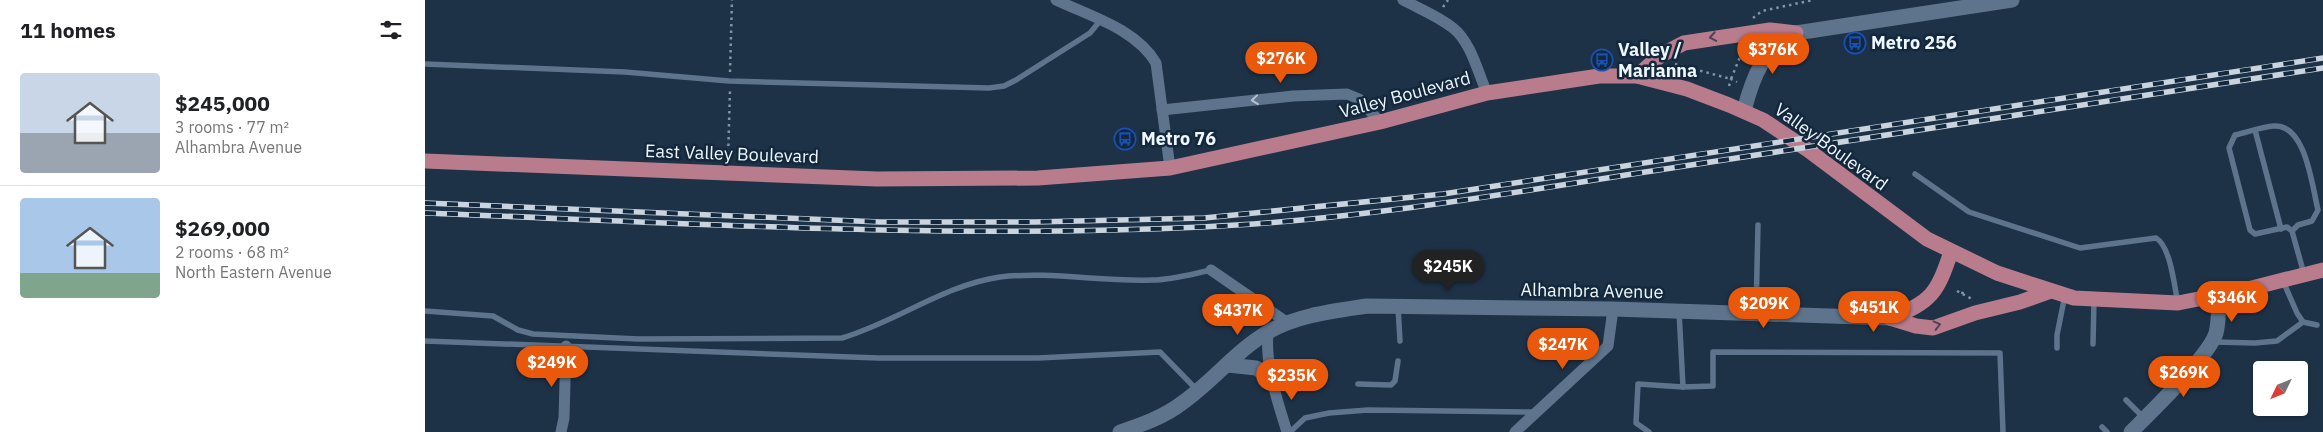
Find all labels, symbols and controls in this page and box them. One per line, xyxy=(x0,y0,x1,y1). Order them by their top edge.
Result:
text: 11 homes xyxy=(20,16,116,44)
icon: filters xyxy=(377,16,405,44)
bus stop icon: Metro 256 xyxy=(1843,31,1867,55)
place label: Metro 256 xyxy=(1871,31,1957,54)
one-way arrow xyxy=(1709,32,1718,42)
pin: $376K xyxy=(1738,32,1808,75)
place label: Valley / Marianna xyxy=(1618,38,1697,82)
text: $376K xyxy=(1748,39,1798,59)
pin: $276K xyxy=(1246,42,1316,84)
text: $276K xyxy=(1256,48,1306,68)
bus stop icon: Valley / Marianna xyxy=(1590,48,1614,72)
street label: Valley Boulevard xyxy=(1337,66,1473,123)
text: $245,000 xyxy=(175,89,270,117)
icon: home xyxy=(60,93,120,153)
one-way arrow xyxy=(1251,94,1259,105)
street label: Valley Boulevard xyxy=(1770,98,1893,195)
text: 3 rooms · 77 m² xyxy=(175,117,289,137)
bus stop icon: Metro 76 xyxy=(1113,127,1137,151)
place label: Metro 76 xyxy=(1141,127,1216,150)
text: Alhambra Avenue xyxy=(175,137,302,157)
street label: East Valley Boulevard xyxy=(645,139,819,168)
text: $269,000 xyxy=(175,214,270,242)
icon: home xyxy=(60,218,120,278)
text: 2 rooms · 68 m² xyxy=(175,242,289,262)
pin: $245K xyxy=(1413,250,1483,292)
text: $245K xyxy=(1423,256,1473,276)
text: North Eastern Avenue xyxy=(175,262,332,282)
street label: Alhambra Avenue xyxy=(1520,278,1664,303)
pin: $346K xyxy=(2197,280,2267,323)
pin: $209K xyxy=(1729,286,1799,329)
text: $346K xyxy=(2207,287,2257,307)
pin: $451K xyxy=(1839,290,1909,333)
text: $209K xyxy=(1739,293,1789,313)
pin: $437K xyxy=(1203,294,1273,336)
text: $451K xyxy=(1849,297,1899,317)
text: $437K xyxy=(1213,300,1263,320)
one-way arrow xyxy=(1933,320,1942,331)
pin: $247K xyxy=(1528,328,1598,370)
text: $247K xyxy=(1538,334,1588,354)
pin: $249K xyxy=(517,346,587,388)
text: $249K xyxy=(527,352,577,372)
pin: $269K xyxy=(2149,356,2219,398)
pin: $235K xyxy=(1257,358,1327,401)
north arrow xyxy=(2253,361,2307,416)
map controls xyxy=(2253,361,2308,416)
text: $269K xyxy=(2159,362,2209,382)
text: $235K xyxy=(1267,365,1317,385)

